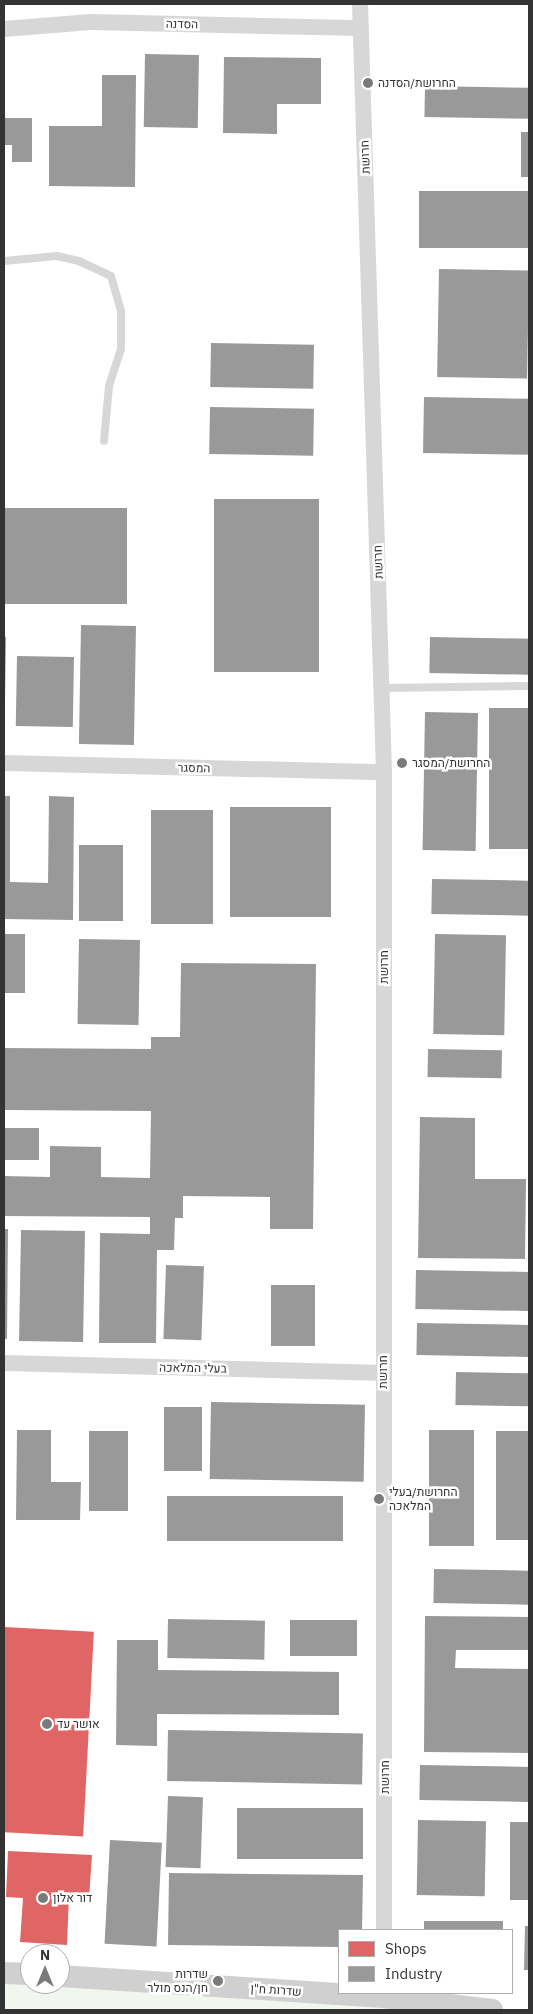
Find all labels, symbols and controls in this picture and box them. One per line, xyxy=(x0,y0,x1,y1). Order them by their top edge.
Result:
street label: הסדנה xyxy=(166,17,198,31)
place label: החרושת/הסדנה xyxy=(378,76,456,90)
marker: החרושת/הסדנה xyxy=(362,77,374,89)
street label: חרושת xyxy=(357,140,373,174)
street label: חרושת xyxy=(370,545,386,579)
place label: החרושת/המסגר xyxy=(412,756,490,770)
marker: החרושת/המסגר xyxy=(396,757,408,769)
street label: המסגר xyxy=(177,761,211,775)
street label: חרושת xyxy=(377,950,391,984)
street label: חרושת xyxy=(376,1355,390,1389)
street label: בעלי המלאכה xyxy=(159,1360,227,1376)
place label: החרושת/בעלי המלאכה xyxy=(389,1485,457,1513)
marker: החרושת/בעלי המלאכה xyxy=(373,1493,385,1505)
place label: אושר עד xyxy=(57,1717,100,1731)
marker: אושר עד xyxy=(41,1718,53,1730)
street label: חרושת xyxy=(378,1760,392,1794)
place label: דור אלון xyxy=(53,1891,92,1905)
marker: דור אלון xyxy=(37,1892,49,1904)
legend xyxy=(338,1929,513,1994)
text: Shops xyxy=(385,1939,427,1958)
north arrow xyxy=(20,1944,70,1994)
text: N xyxy=(40,1946,50,1964)
text: Industry xyxy=(385,1964,442,1983)
place label: שדרות חן/הנס מולר xyxy=(148,1967,208,1995)
marker: שדרות חן/הנס מולר xyxy=(212,1975,224,1987)
street label: שדרות ח"ן xyxy=(250,1981,302,1999)

